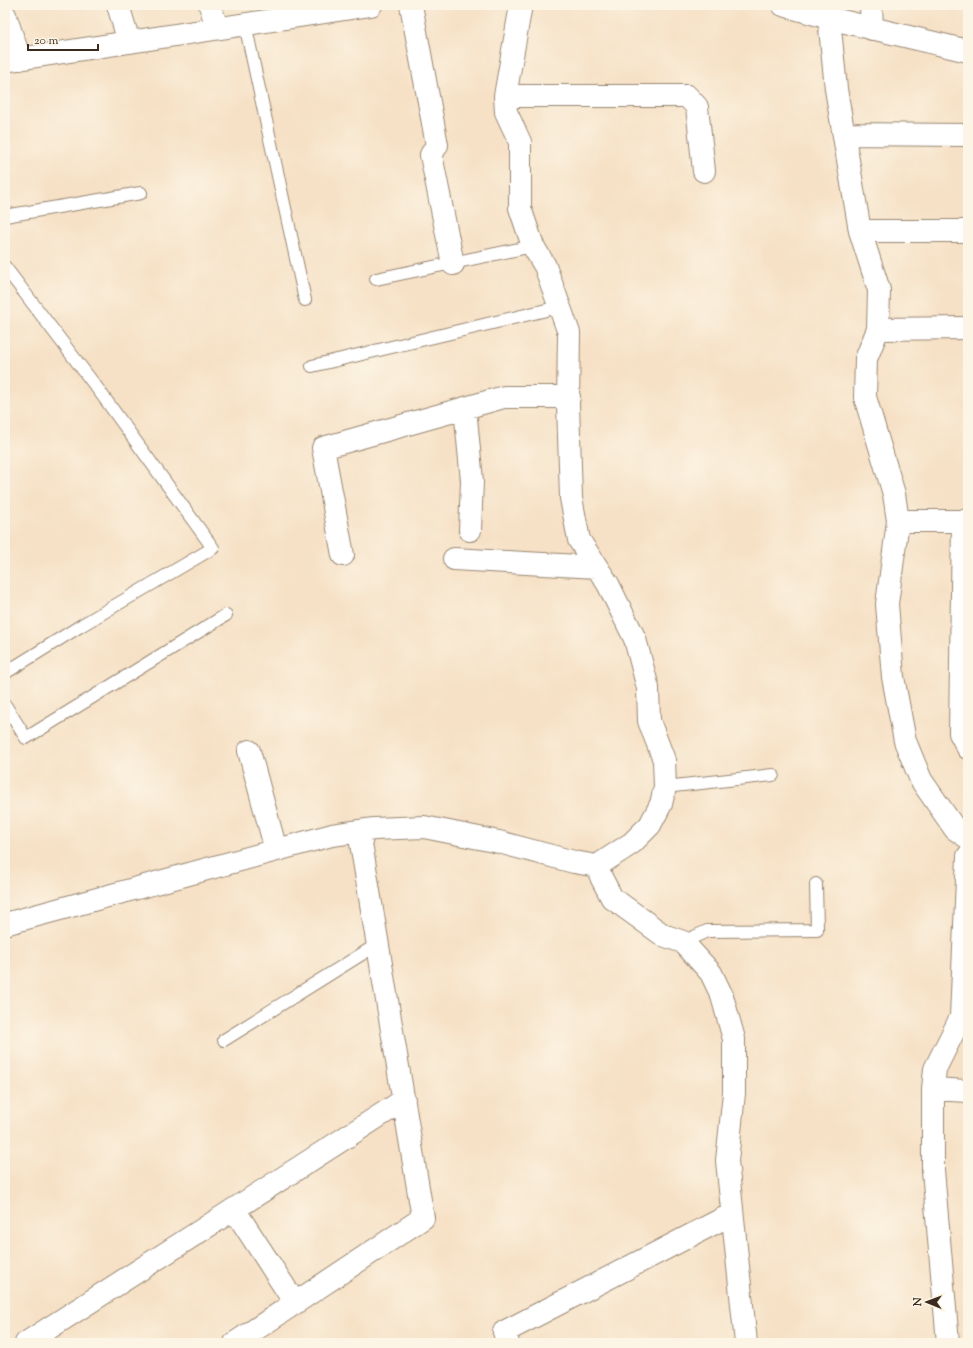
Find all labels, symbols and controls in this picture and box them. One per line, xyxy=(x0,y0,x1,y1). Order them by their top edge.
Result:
scale bar xyxy=(28,26,98,52)
text: 20 m xyxy=(34,32,59,50)
north arrow xyxy=(907,1282,947,1322)
text: N xyxy=(910,1297,926,1307)

